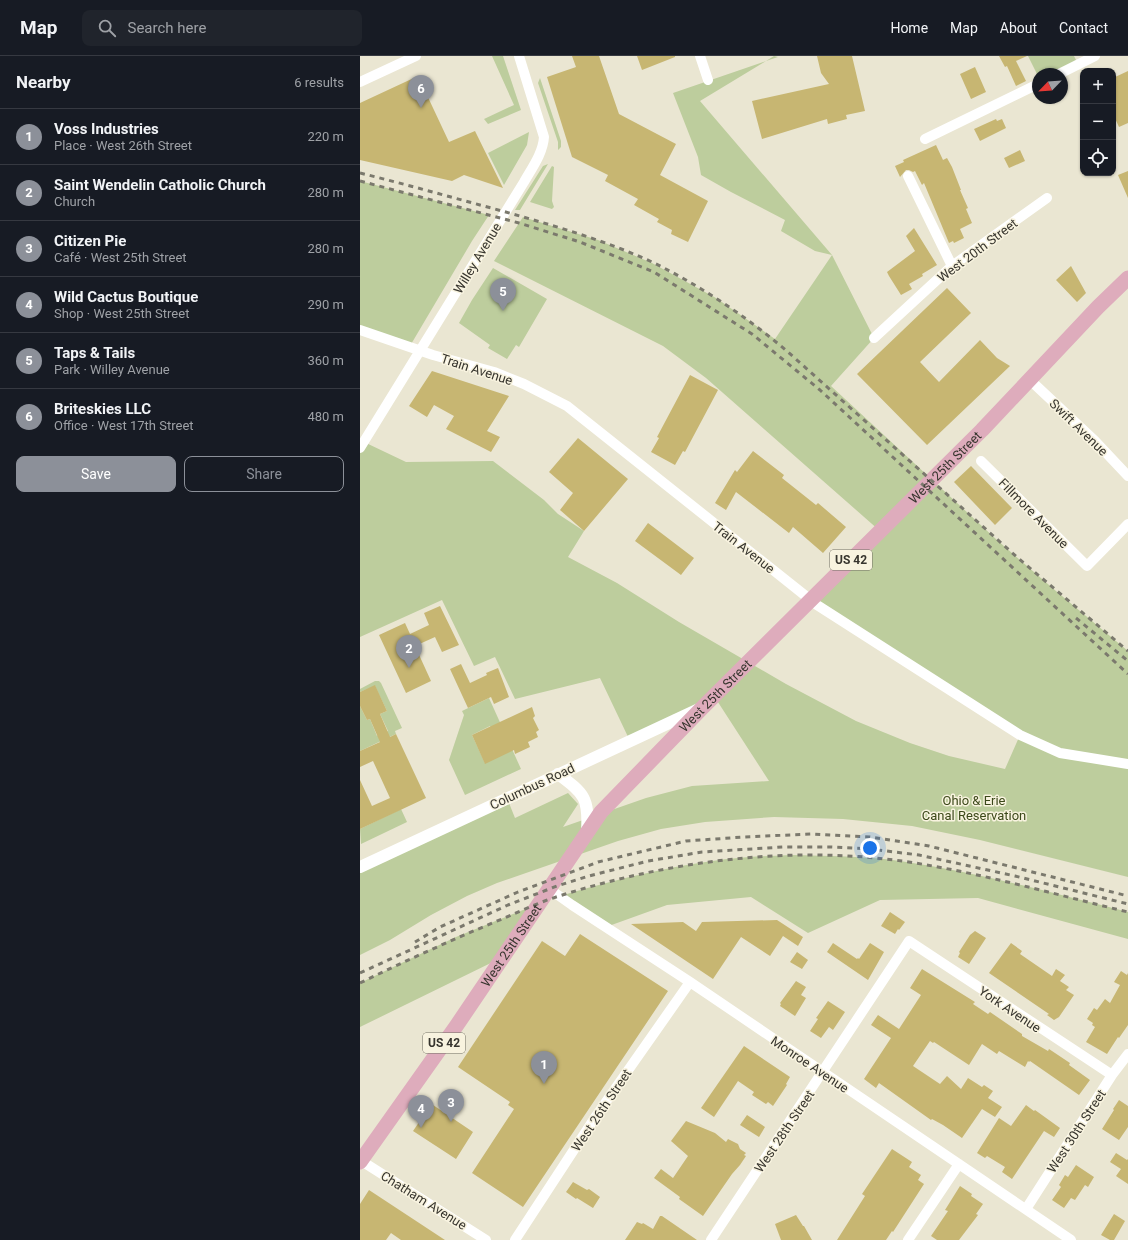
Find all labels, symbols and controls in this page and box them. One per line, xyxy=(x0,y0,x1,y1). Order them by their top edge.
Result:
search box xyxy=(82,10,362,46)
text: Map xyxy=(20,16,58,39)
icon: search xyxy=(96,17,118,39)
text: Search here xyxy=(128,19,206,37)
text: Home xyxy=(890,20,928,36)
text: Map xyxy=(950,20,978,36)
text: About xyxy=(1000,20,1037,36)
text: Contact xyxy=(1059,20,1108,36)
north arrow xyxy=(1032,68,1068,104)
map controls xyxy=(1080,68,1116,176)
button: + xyxy=(1080,68,1116,104)
text: Nearby xyxy=(16,72,71,92)
text: 6 results xyxy=(294,75,344,90)
pin: 6 xyxy=(408,75,434,108)
button: − xyxy=(1080,104,1116,140)
text: Voss Industries xyxy=(54,120,159,138)
text: 1 xyxy=(25,129,33,144)
text: 220 m xyxy=(307,129,344,144)
text: Place · West 26th Street xyxy=(54,138,192,153)
button: locate xyxy=(1080,140,1116,176)
text: Saint Wendelin Catholic Church xyxy=(54,176,266,194)
text: 2 xyxy=(25,185,33,200)
text: 280 m xyxy=(307,185,344,200)
text: Church xyxy=(54,194,95,209)
street label: West 20th Street xyxy=(934,216,1020,285)
street label: Willey Avenue xyxy=(450,220,504,296)
text: Citizen Pie xyxy=(54,232,126,250)
text: 3 xyxy=(25,241,33,256)
text: 280 m xyxy=(307,241,344,256)
text: Café · West 25th Street xyxy=(54,250,187,265)
pin: 5 xyxy=(490,278,516,311)
text: Wild Cactus Boutique xyxy=(54,288,198,306)
text: 4 xyxy=(25,297,33,312)
text: 290 m xyxy=(307,297,344,312)
text: Shop · West 25th Street xyxy=(54,306,189,321)
text: Taps & Tails xyxy=(54,344,135,362)
street label: Train Avenue xyxy=(439,351,515,388)
text: 5 xyxy=(25,353,33,368)
text: 360 m xyxy=(307,353,344,368)
text: Park · Willey Avenue xyxy=(54,362,170,377)
street label: Swift Avenue xyxy=(1046,396,1111,459)
text: Briteskies LLC xyxy=(54,400,151,418)
text: 6 xyxy=(25,409,33,424)
text: 480 m xyxy=(307,409,344,424)
text: Office · West 17th Street xyxy=(54,418,194,433)
street label: West 25th Street xyxy=(906,428,984,507)
button: Save xyxy=(16,456,176,492)
button: Share xyxy=(184,456,344,492)
street label: Fillmore Avenue xyxy=(996,475,1072,551)
street label: Train Avenue xyxy=(710,519,778,576)
road number: US 42 xyxy=(830,550,872,570)
pin: 2 xyxy=(396,635,422,668)
street label: West 25th Street xyxy=(676,656,755,735)
street label: Columbus Road xyxy=(487,760,577,813)
park label: Ohio & Erie Canal Reservation xyxy=(922,793,1026,823)
your location xyxy=(860,838,880,858)
street label: West 25th Street xyxy=(478,902,544,990)
street label: York Avenue xyxy=(976,983,1044,1036)
road number: US 42 xyxy=(423,1033,465,1053)
street label: Monroe Avenue xyxy=(768,1033,851,1096)
pin: 1 xyxy=(531,1051,557,1084)
street label: West 26th Street xyxy=(568,1066,634,1154)
street label: West 28th Street xyxy=(751,1087,817,1175)
street label: West 30th Street xyxy=(1044,1087,1109,1176)
pin: 3 xyxy=(438,1089,464,1122)
pin: 4 xyxy=(408,1095,434,1128)
street label: Chatham Avenue xyxy=(378,1168,469,1233)

